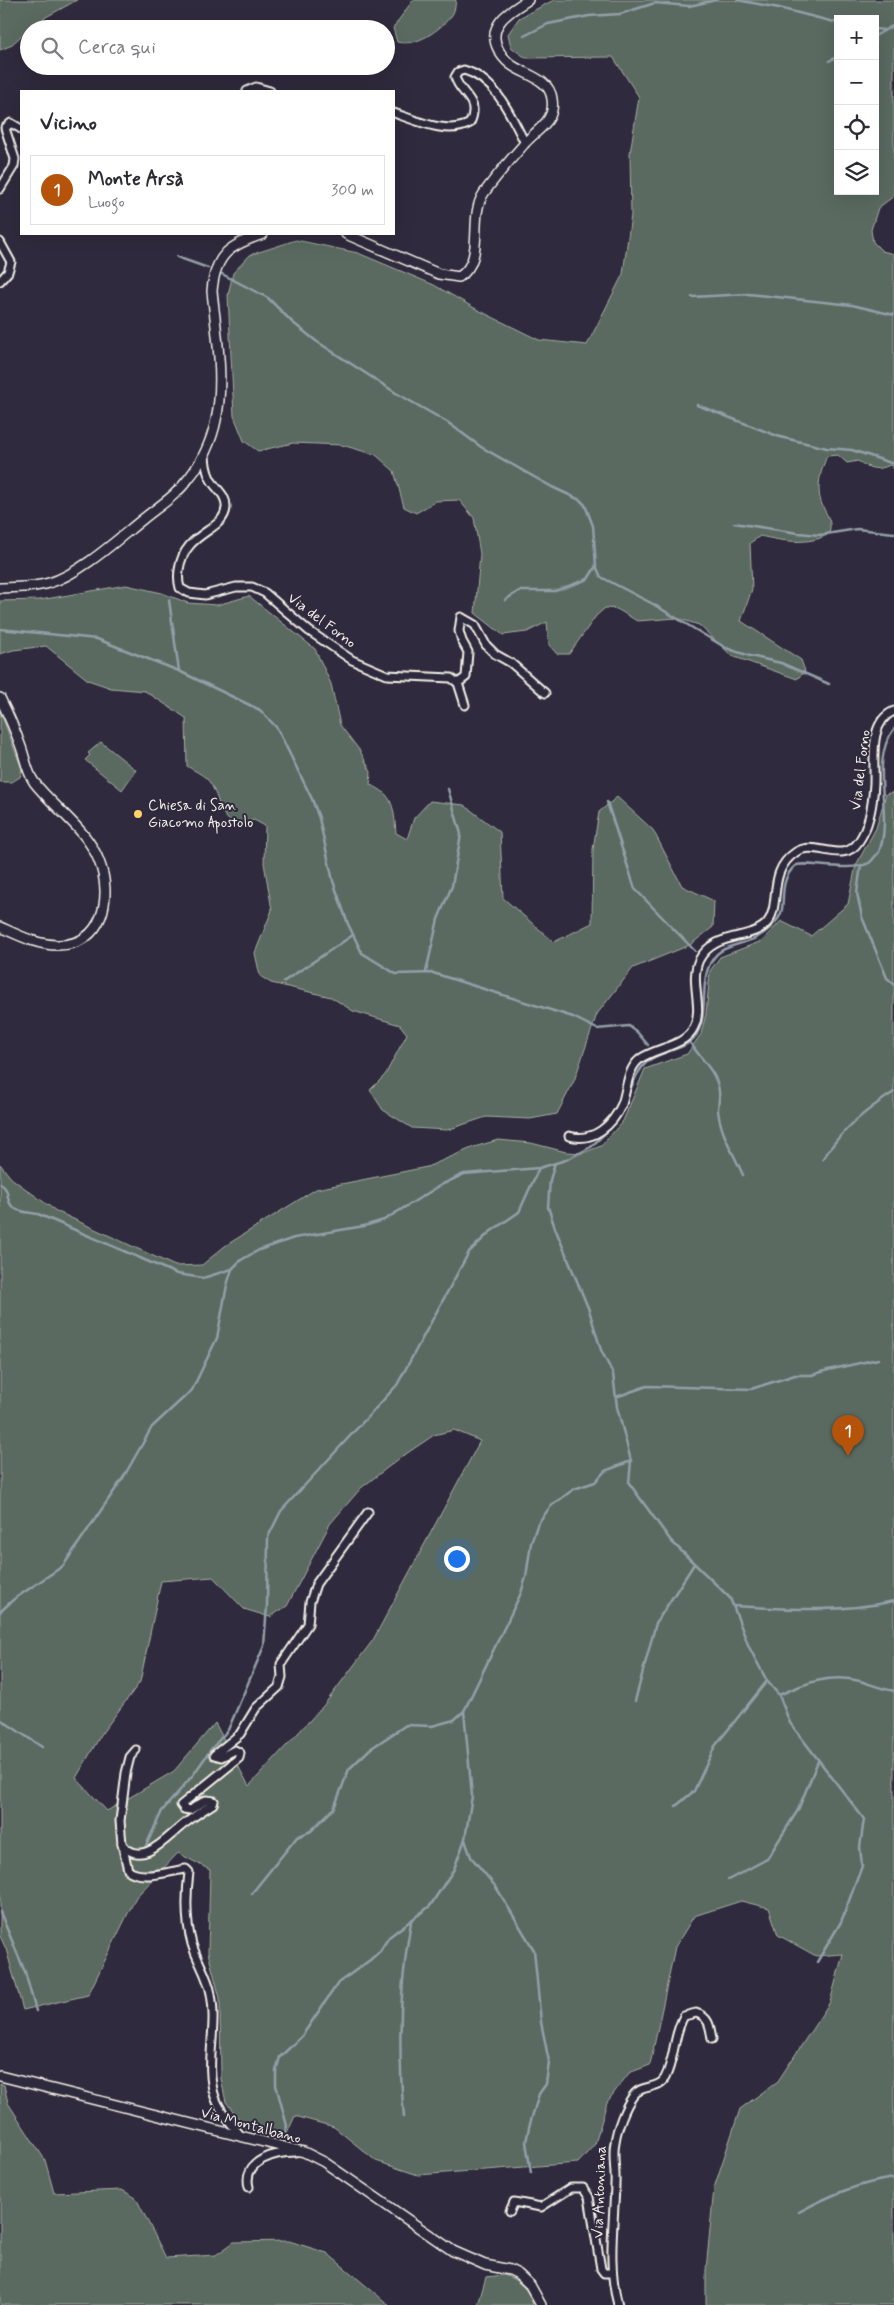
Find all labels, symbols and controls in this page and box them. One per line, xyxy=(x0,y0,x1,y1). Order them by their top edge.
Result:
map controls xyxy=(834,15,879,195)
button: + xyxy=(834,15,879,60)
search box xyxy=(20,20,395,75)
icon: search xyxy=(38,34,66,62)
text: Cerca qui xyxy=(78,35,156,60)
button: − xyxy=(834,60,879,105)
button: locate xyxy=(834,105,879,150)
text: Vicino xyxy=(40,109,97,137)
button: layers xyxy=(834,150,879,195)
text: Monte Arsà xyxy=(88,167,184,192)
text: 1 xyxy=(53,180,61,201)
text: 300 m xyxy=(331,180,374,201)
text: Luogo xyxy=(88,192,125,213)
street label: Via del Forno xyxy=(283,588,360,653)
street label: Via del Forno xyxy=(846,729,876,811)
place label: Chiesa di San Giacomo Apostolo xyxy=(148,796,253,834)
marker: Chiesa di San Giacomo Apostolo xyxy=(132,808,144,820)
pin: 1 xyxy=(832,1415,864,1456)
your location xyxy=(444,1546,470,1572)
street label: Via Montalbano xyxy=(198,2103,303,2149)
street label: Via Antoniana xyxy=(588,2145,612,2239)

